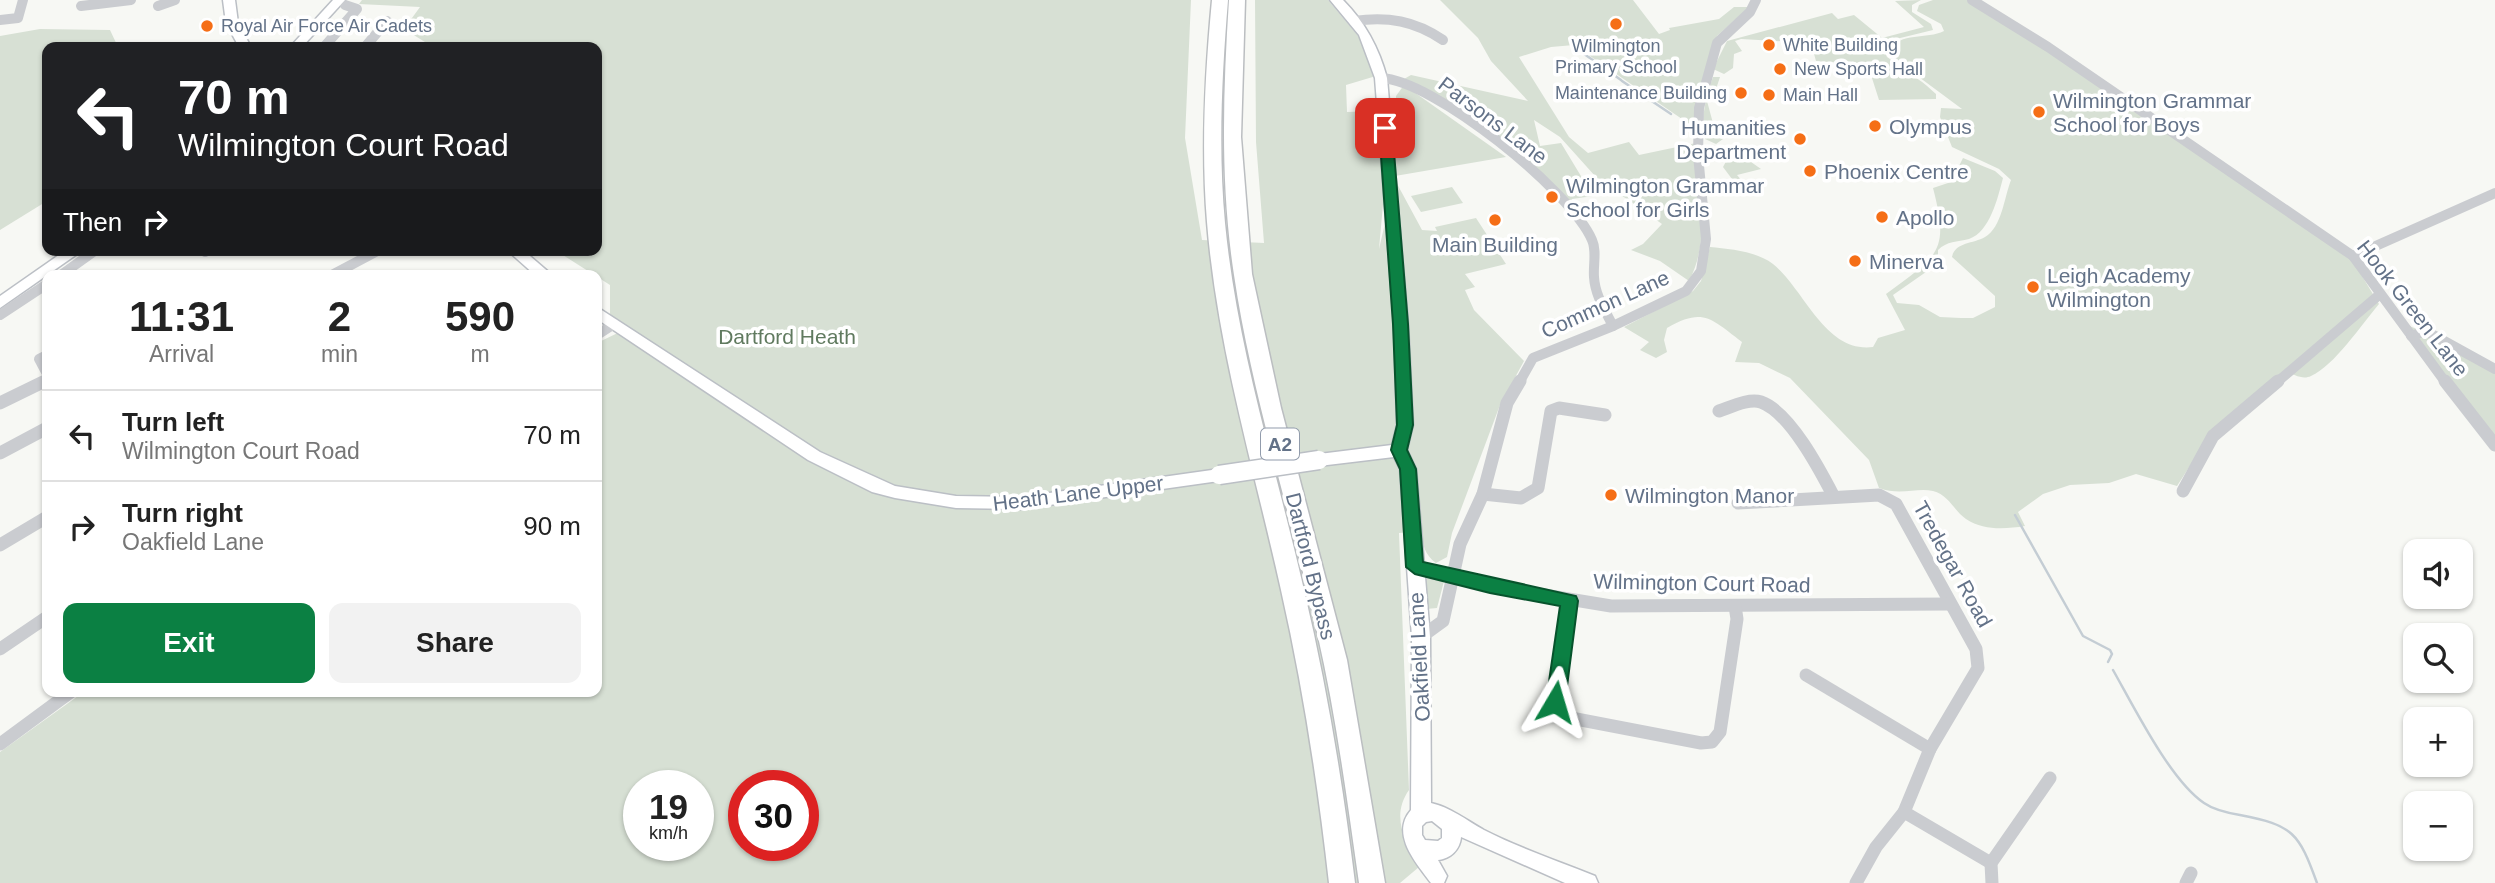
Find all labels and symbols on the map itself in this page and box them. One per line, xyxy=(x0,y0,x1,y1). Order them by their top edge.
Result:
place label: Royal Air Force Air Cadets xyxy=(221,16,432,36)
marker: Wilmington Primary School xyxy=(1608,16,1624,32)
marker: Royal Air Force Air Cadets xyxy=(199,18,215,34)
place label: White Building xyxy=(1783,35,1898,55)
place label: Wilmington Primary School xyxy=(1555,36,1677,77)
marker: White Building xyxy=(1761,37,1777,53)
place label: New Sports Hall xyxy=(1794,59,1923,79)
marker: New Sports Hall xyxy=(1772,61,1788,77)
street label: Parsons Lane xyxy=(1434,72,1552,168)
place label: Maintenance Building xyxy=(1555,83,1727,103)
marker: Maintenance Building xyxy=(1733,85,1749,101)
place label: Main Hall xyxy=(1783,85,1858,105)
marker: Main Hall xyxy=(1761,87,1777,103)
place label: Wilmington Grammar School for Boys xyxy=(2053,89,2251,136)
pin xyxy=(1355,98,1415,158)
marker: Wilmington Grammar School for Boys xyxy=(2031,104,2047,120)
place label: Olympus xyxy=(1889,115,1972,138)
place label: Humanities Department xyxy=(1676,116,1786,163)
marker: Olympus xyxy=(1867,118,1883,134)
marker: Humanities Department xyxy=(1792,131,1808,147)
place label: Phoenix Centre xyxy=(1824,160,1969,183)
marker: Phoenix Centre xyxy=(1802,163,1818,179)
place label: Wilmington Grammar School for Girls xyxy=(1566,174,1764,221)
marker: Wilmington Grammar School for Girls xyxy=(1544,189,1560,205)
place label: Apollo xyxy=(1896,206,1954,229)
marker: Apollo xyxy=(1874,209,1890,225)
marker: Main Building xyxy=(1487,212,1503,228)
place label: Main Building xyxy=(1432,233,1558,256)
street label: Hook Green Lane xyxy=(2353,236,2473,380)
place label: Minerva xyxy=(1869,250,1944,273)
marker: Minerva xyxy=(1847,253,1863,269)
place label: Leigh Academy Wilmington xyxy=(2047,264,2191,311)
street label: Common Lane xyxy=(1537,265,1673,343)
marker: Leigh Academy Wilmington xyxy=(2025,279,2041,295)
park label: Dartford Heath xyxy=(718,325,856,348)
road number: A2 xyxy=(1261,428,1299,460)
street label: Heath Lane Upper xyxy=(991,471,1165,515)
place label: Wilmington Manor xyxy=(1625,484,1794,507)
marker: Wilmington Manor xyxy=(1603,487,1619,503)
street label: Dartford Bypass xyxy=(1282,490,1340,642)
street label: Tredegar Road xyxy=(1909,497,1997,631)
street label: Wilmington Court Road xyxy=(1593,570,1811,596)
street label: Oakfield Lane xyxy=(1404,592,1434,722)
position arrow xyxy=(1518,665,1592,739)
speed limit sign: 30 xyxy=(728,770,819,861)

